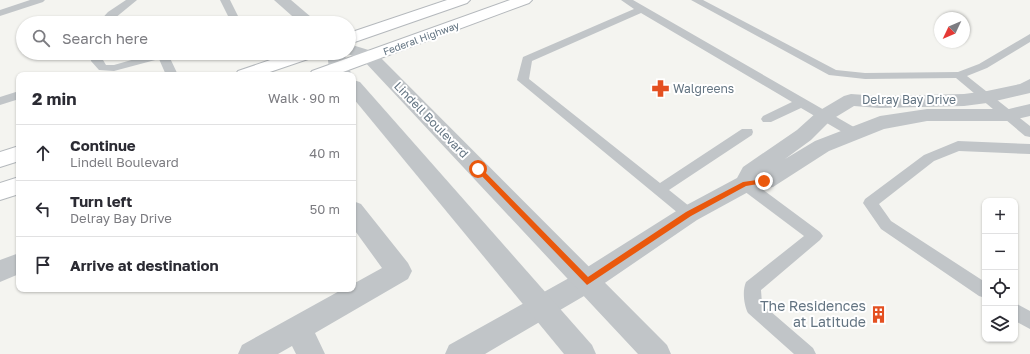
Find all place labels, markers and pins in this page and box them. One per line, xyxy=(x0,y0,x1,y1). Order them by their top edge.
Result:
pharmacy icon: Walgreens xyxy=(650,79,670,99)
place label: Walgreens xyxy=(673,81,734,96)
place label: The Residences at Latitude xyxy=(760,297,866,330)
building icon: The Residences at Latitude xyxy=(869,304,889,324)

